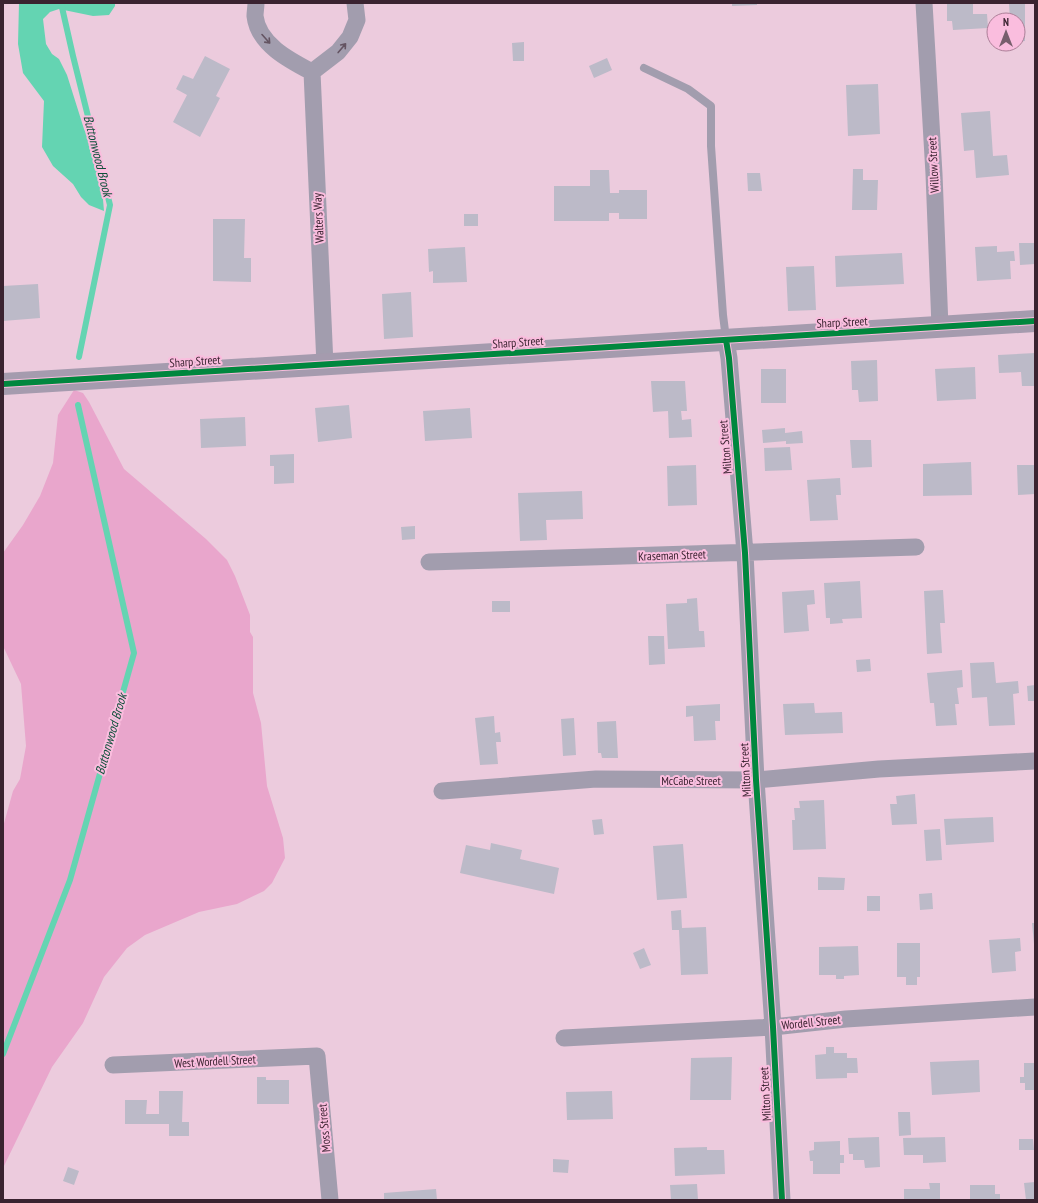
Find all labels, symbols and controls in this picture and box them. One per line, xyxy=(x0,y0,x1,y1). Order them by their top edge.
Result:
north arrow xyxy=(986,12,1026,52)
text: N xyxy=(1003,15,1009,29)
one-way arrow xyxy=(261,34,271,44)
one-way arrow xyxy=(337,42,346,53)
water label: Buttonwood Brook xyxy=(80,114,117,200)
street label: Willow Street xyxy=(924,136,942,193)
street label: Walters Way xyxy=(309,192,327,243)
street label: Sharp Street xyxy=(816,313,869,331)
street label: Sharp Street xyxy=(492,333,545,351)
street label: Sharp Street xyxy=(169,352,222,370)
street label: Milton Street xyxy=(715,419,735,475)
street label: Kraseman Street xyxy=(638,546,707,564)
water label: Buttonwood Brook xyxy=(91,690,131,776)
street label: Milton Street xyxy=(736,742,754,797)
street label: McCabe Street xyxy=(661,773,721,788)
street label: Wordell Street xyxy=(781,1011,842,1033)
street label: West Wordell Street xyxy=(174,1051,257,1071)
street label: Milton Street xyxy=(756,1066,774,1121)
street label: Moss Street xyxy=(314,1103,334,1153)

